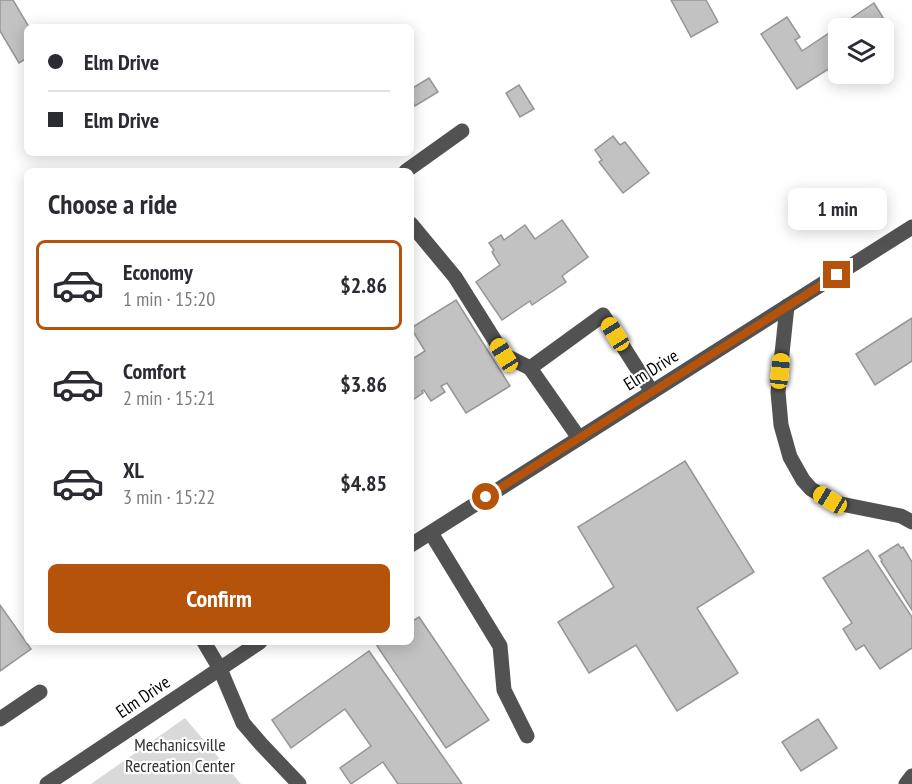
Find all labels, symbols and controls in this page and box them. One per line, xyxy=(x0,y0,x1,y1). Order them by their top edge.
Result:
map controls xyxy=(828,18,894,84)
button: layers xyxy=(828,18,894,84)
text: Elm Drive xyxy=(84,48,159,76)
text: Elm Drive xyxy=(84,106,159,134)
text: Choose a ride xyxy=(48,187,177,221)
callout: 1 min xyxy=(788,188,886,230)
text: 1 min xyxy=(817,196,858,222)
icon: car xyxy=(51,258,105,312)
text: Economy xyxy=(123,258,193,286)
route end xyxy=(823,261,850,288)
text: $2.86 xyxy=(340,271,387,299)
text: 1 min · 15:20 xyxy=(123,286,215,312)
car xyxy=(598,314,632,354)
car xyxy=(487,335,521,375)
street label: Elm Drive xyxy=(619,344,682,395)
car xyxy=(769,352,791,390)
icon: car xyxy=(51,357,105,411)
text: Comfort xyxy=(123,357,186,385)
text: $3.86 xyxy=(340,370,387,398)
text: 2 min · 15:21 xyxy=(123,385,215,411)
icon: car xyxy=(51,456,105,510)
text: XL xyxy=(123,456,144,484)
text: $4.85 xyxy=(340,469,387,497)
route start xyxy=(472,483,499,510)
car xyxy=(810,483,850,517)
text: 3 min · 15:22 xyxy=(123,484,215,510)
button: Confirm xyxy=(48,564,390,633)
street label: Elm Drive xyxy=(111,670,174,723)
park label: Mechanicsville Recreation Center xyxy=(125,733,235,777)

